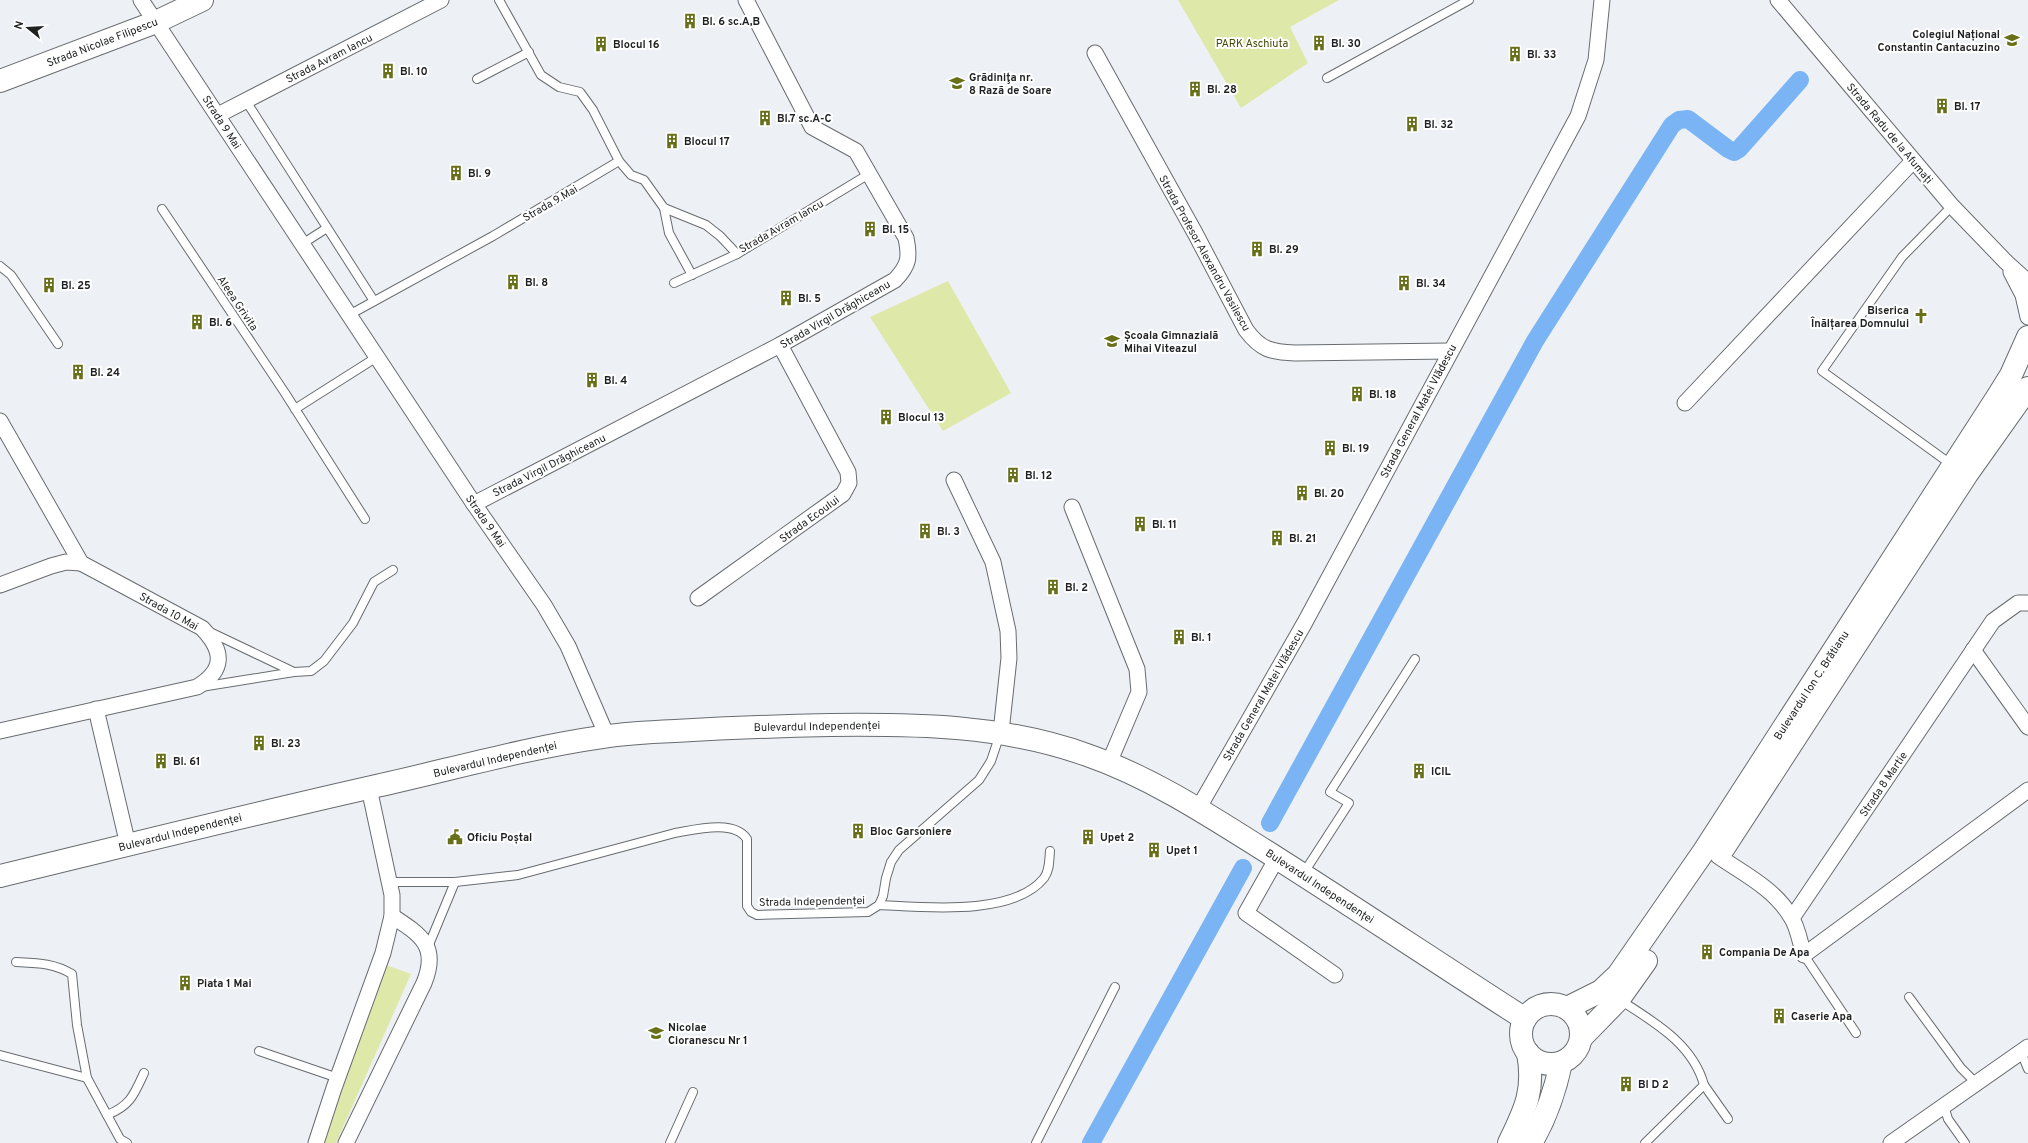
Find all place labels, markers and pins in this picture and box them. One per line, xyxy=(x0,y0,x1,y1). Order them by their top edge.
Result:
building icon: Bl. 6 sc.A,B xyxy=(681,12,699,30)
place label: Bl. 6 sc.A,B xyxy=(702,15,760,29)
place label: Colegiul Național Constantin Cantacuzino xyxy=(1878,28,2000,55)
school or university icon: Colegiul Național Constantin Cantacuzino xyxy=(2003,31,2021,49)
building icon: Bl. 30 xyxy=(1310,34,1328,52)
building icon: Blocul 16 xyxy=(592,35,610,53)
place label: Bl. 30 xyxy=(1331,37,1361,51)
place label: Blocul 16 xyxy=(613,38,660,52)
building icon: Bl. 33 xyxy=(1506,45,1524,63)
place label: Bl. 33 xyxy=(1527,48,1556,62)
building icon: Bl. 10 xyxy=(379,62,397,80)
place label: Bl. 10 xyxy=(400,65,428,79)
place label: Grădiniţa nr. 8 Rază de Soare xyxy=(969,71,1052,98)
school or university icon: Grădiniţa nr. 8 Rază de Soare xyxy=(948,74,966,92)
building icon: Bl. 28 xyxy=(1186,80,1204,98)
place label: Bl. 28 xyxy=(1207,83,1237,97)
building icon: Bl. 17 xyxy=(1933,97,1951,115)
place label: Bl. 17 xyxy=(1954,100,1981,114)
building icon: Bl.7 sc.A-C xyxy=(756,109,774,127)
place label: Bl.7 sc.A-C xyxy=(777,112,832,126)
building icon: Bl. 32 xyxy=(1403,115,1421,133)
place label: Bl. 32 xyxy=(1424,118,1453,132)
building icon: Blocul 17 xyxy=(663,132,681,150)
place label: Blocul 17 xyxy=(684,135,730,149)
building icon: Bl. 9 xyxy=(447,164,465,182)
place label: Bl. 9 xyxy=(468,167,491,181)
building icon: Bl. 15 xyxy=(861,220,879,238)
place label: Bl. 15 xyxy=(882,223,910,237)
building icon: Bl. 29 xyxy=(1248,240,1266,258)
place label: Bl. 29 xyxy=(1269,243,1299,257)
building icon: Bl. 8 xyxy=(504,273,522,291)
building icon: Bl. 34 xyxy=(1395,274,1413,292)
building icon: Bl. 25 xyxy=(40,276,58,294)
place label: Bl. 8 xyxy=(525,276,548,290)
place label: Bl. 34 xyxy=(1416,277,1446,291)
place label: Bl. 25 xyxy=(61,279,91,293)
building icon: Bl. 5 xyxy=(777,289,795,307)
place label: Bl. 5 xyxy=(798,292,821,306)
place label: Biserica Înălțarea Domnului xyxy=(1810,304,1909,331)
church icon: Biserica Înălțarea Domnului xyxy=(1912,307,1930,325)
building icon: Bl. 6 xyxy=(188,313,206,331)
place label: Bl. 6 xyxy=(209,316,232,330)
place label: Școala Gimnazială Mihai Viteazul xyxy=(1124,329,1218,356)
school or university icon: Școala Gimnazială Mihai Viteazul xyxy=(1103,332,1121,350)
building icon: Bl. 24 xyxy=(69,363,87,381)
place label: Bl. 24 xyxy=(90,366,120,380)
building icon: Bl. 4 xyxy=(583,371,601,389)
place label: Bl. 4 xyxy=(604,374,627,388)
building icon: Bl. 18 xyxy=(1348,385,1366,403)
place label: Bl. 18 xyxy=(1369,388,1397,402)
building icon: Blocul 13 xyxy=(877,408,895,426)
place label: Blocul 13 xyxy=(898,411,944,425)
building icon: Bl. 19 xyxy=(1321,439,1339,457)
place label: Bl. 19 xyxy=(1342,442,1370,456)
building icon: Bl. 12 xyxy=(1004,466,1022,484)
place label: Bl. 12 xyxy=(1025,469,1052,483)
building icon: Bl. 20 xyxy=(1293,484,1311,502)
place label: Bl. 20 xyxy=(1314,487,1344,501)
building icon: Bl. 11 xyxy=(1131,515,1149,533)
place label: Bl. 11 xyxy=(1152,518,1177,532)
building icon: Bl. 3 xyxy=(916,522,934,540)
place label: Bl. 3 xyxy=(937,525,960,539)
building icon: Bl. 21 xyxy=(1268,529,1286,547)
place label: Bl. 21 xyxy=(1289,532,1316,546)
building icon: Bl. 2 xyxy=(1044,578,1062,596)
place label: Bl. 2 xyxy=(1065,581,1088,595)
building icon: Bl. 1 xyxy=(1170,628,1188,646)
place label: Bl. 1 xyxy=(1191,631,1212,645)
building icon: Bl. 23 xyxy=(250,734,268,752)
place label: Bl. 23 xyxy=(271,737,301,751)
building icon: Bl. 61 xyxy=(152,752,170,770)
place label: Bl. 61 xyxy=(173,755,200,769)
building icon: ICIL xyxy=(1410,762,1428,780)
place label: ICIL xyxy=(1431,765,1451,779)
building icon: Bloc Garsoniere xyxy=(849,822,867,840)
place label: Bloc Garsoniere xyxy=(870,825,952,839)
public building icon: Oficiu Poștal xyxy=(446,828,464,846)
building icon: Upet 2 xyxy=(1079,828,1097,846)
place label: Oficiu Poștal xyxy=(467,831,532,845)
place label: Upet 2 xyxy=(1100,831,1134,845)
building icon: Upet 1 xyxy=(1145,841,1163,859)
place label: Upet 1 xyxy=(1166,844,1198,858)
building icon: Compania De Apa xyxy=(1698,943,1716,961)
place label: Compania De Apa xyxy=(1719,946,1809,960)
building icon: Piata 1 Mai xyxy=(176,974,194,992)
place label: Piata 1 Mai xyxy=(197,977,252,991)
building icon: Caserie Apa xyxy=(1770,1007,1788,1025)
place label: Caserie Apa xyxy=(1791,1010,1852,1024)
place label: Nicolae Cioranescu Nr 1 xyxy=(668,1021,748,1048)
school or university icon: Nicolae Cioranescu Nr 1 xyxy=(647,1024,665,1042)
building icon: Bl D 2 xyxy=(1617,1075,1635,1093)
place label: Bl D 2 xyxy=(1638,1078,1669,1092)

